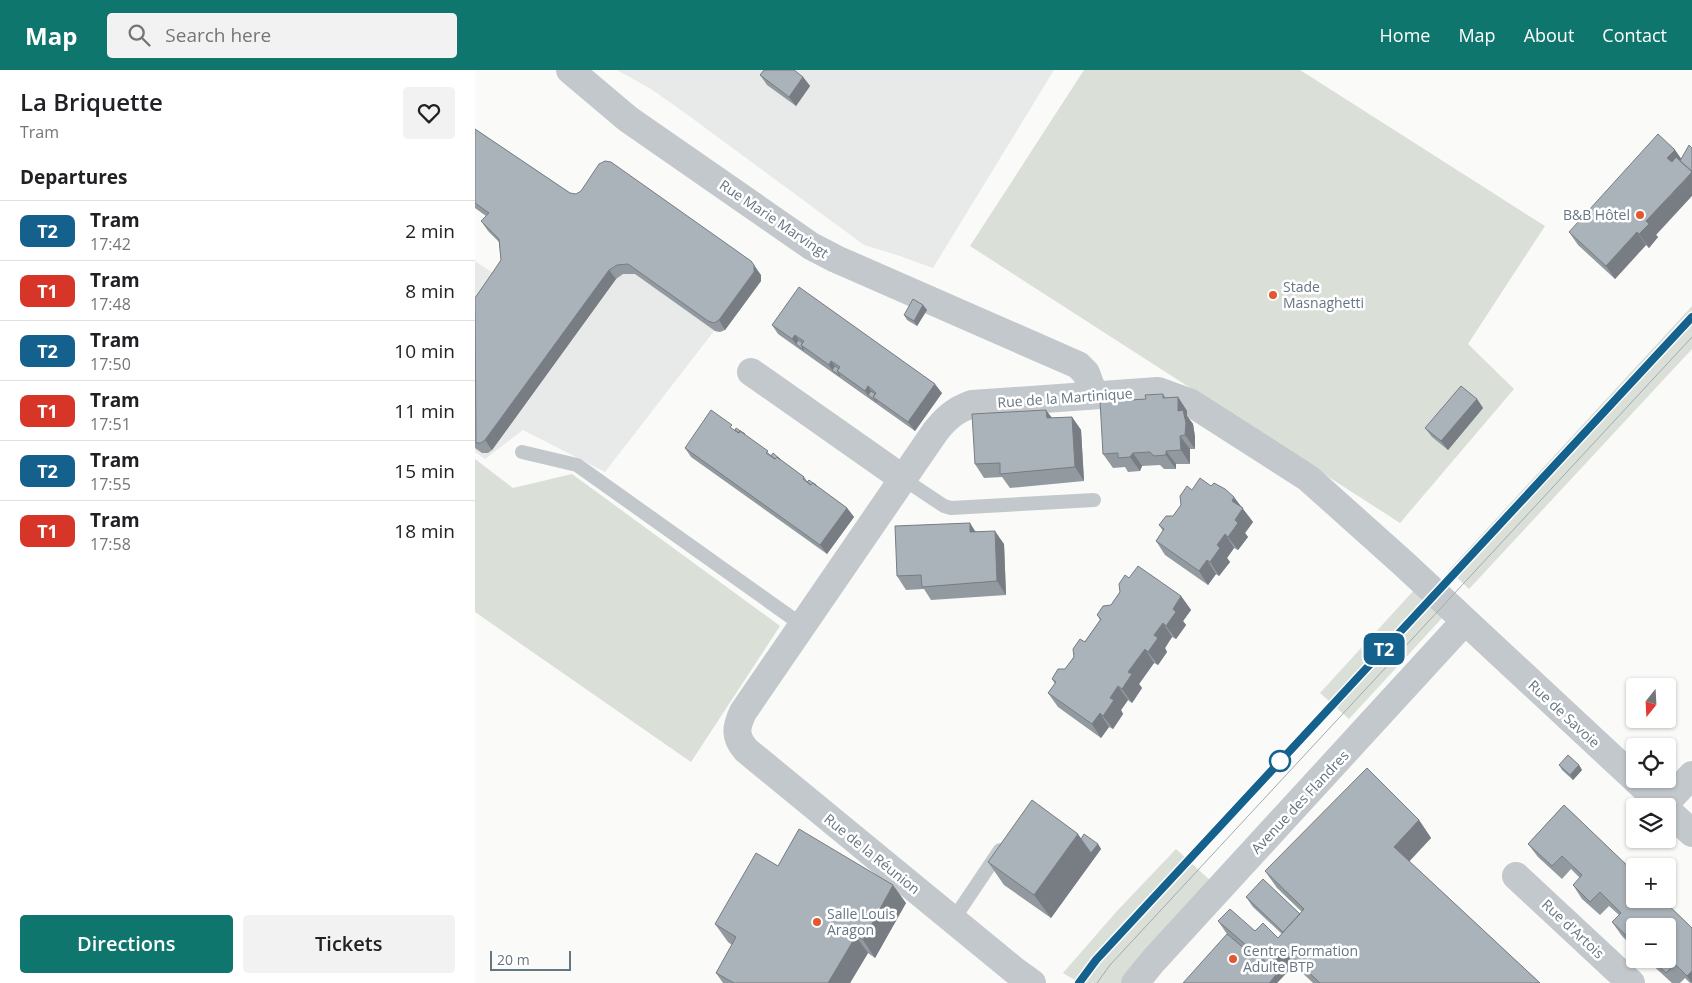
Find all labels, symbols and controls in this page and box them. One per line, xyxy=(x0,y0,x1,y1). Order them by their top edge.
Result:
search box xyxy=(107,13,457,58)
text: Map xyxy=(25,19,77,52)
icon: search xyxy=(125,21,153,49)
text: Search here xyxy=(165,22,271,48)
text: Home xyxy=(1380,23,1430,47)
text: Map xyxy=(1458,23,1496,47)
text: About xyxy=(1524,23,1574,47)
text: Contact xyxy=(1602,23,1667,47)
text: La Briquette xyxy=(20,85,163,118)
button: heart xyxy=(403,87,455,139)
text: Tram xyxy=(20,121,59,143)
text: Departures xyxy=(20,164,127,190)
street label: Rue Marie Marvingt xyxy=(716,175,833,262)
place label: B&B Hôtel xyxy=(1563,205,1630,224)
text: Tram xyxy=(90,207,140,233)
marker: B&B Hôtel xyxy=(1634,209,1646,221)
text: 2 min xyxy=(405,218,455,244)
text: T2 xyxy=(37,219,58,243)
text: 17:42 xyxy=(90,233,131,255)
text: Tram xyxy=(90,267,140,293)
place label: Stade Masnaghetti xyxy=(1283,277,1364,312)
text: 8 min xyxy=(405,278,455,304)
text: T1 xyxy=(37,279,58,303)
marker: Stade Masnaghetti xyxy=(1267,289,1279,301)
text: 17:48 xyxy=(90,293,131,315)
text: Tram xyxy=(90,327,140,353)
text: 10 min xyxy=(394,338,455,364)
text: T2 xyxy=(37,339,58,363)
text: 17:50 xyxy=(90,353,131,375)
street label: Rue de la Martinique xyxy=(997,383,1133,412)
text: Tram xyxy=(90,387,140,413)
text: 11 min xyxy=(394,398,455,424)
text: T1 xyxy=(37,399,58,423)
text: 17:51 xyxy=(90,413,131,435)
text: Tram xyxy=(90,447,140,473)
text: 15 min xyxy=(394,458,455,484)
text: T2 xyxy=(37,459,58,483)
text: 17:55 xyxy=(90,473,131,495)
text: Tram xyxy=(90,507,140,533)
text: 18 min xyxy=(394,518,455,544)
text: T1 xyxy=(37,519,58,543)
text: 17:58 xyxy=(90,533,131,555)
line badge: T2 xyxy=(1361,633,1407,665)
text: T2 xyxy=(1374,637,1394,661)
street label: Rue de Savoie xyxy=(1525,676,1604,752)
north arrow xyxy=(1626,678,1676,728)
map controls xyxy=(1626,678,1676,968)
button: locate xyxy=(1626,738,1676,788)
street label: Avenue des Flandres xyxy=(1247,746,1353,858)
unlabelled marker xyxy=(1269,750,1291,772)
button: layers xyxy=(1626,798,1676,848)
street label: Rue de la Réunion xyxy=(820,809,924,898)
button: + xyxy=(1626,858,1676,908)
street label: Rue d'Artois xyxy=(1538,895,1609,963)
place label: Salle Louis Aragon xyxy=(827,904,896,939)
button: Directions xyxy=(20,915,233,973)
button: Tickets xyxy=(243,915,455,973)
marker: Salle Louis Aragon xyxy=(811,916,823,928)
button: − xyxy=(1626,918,1676,968)
place label: Centre Formation Adulte BTP xyxy=(1243,941,1358,976)
scale bar xyxy=(490,948,571,971)
text: 20 m xyxy=(497,950,530,969)
marker: Centre Formation Adulte BTP xyxy=(1227,953,1239,965)

